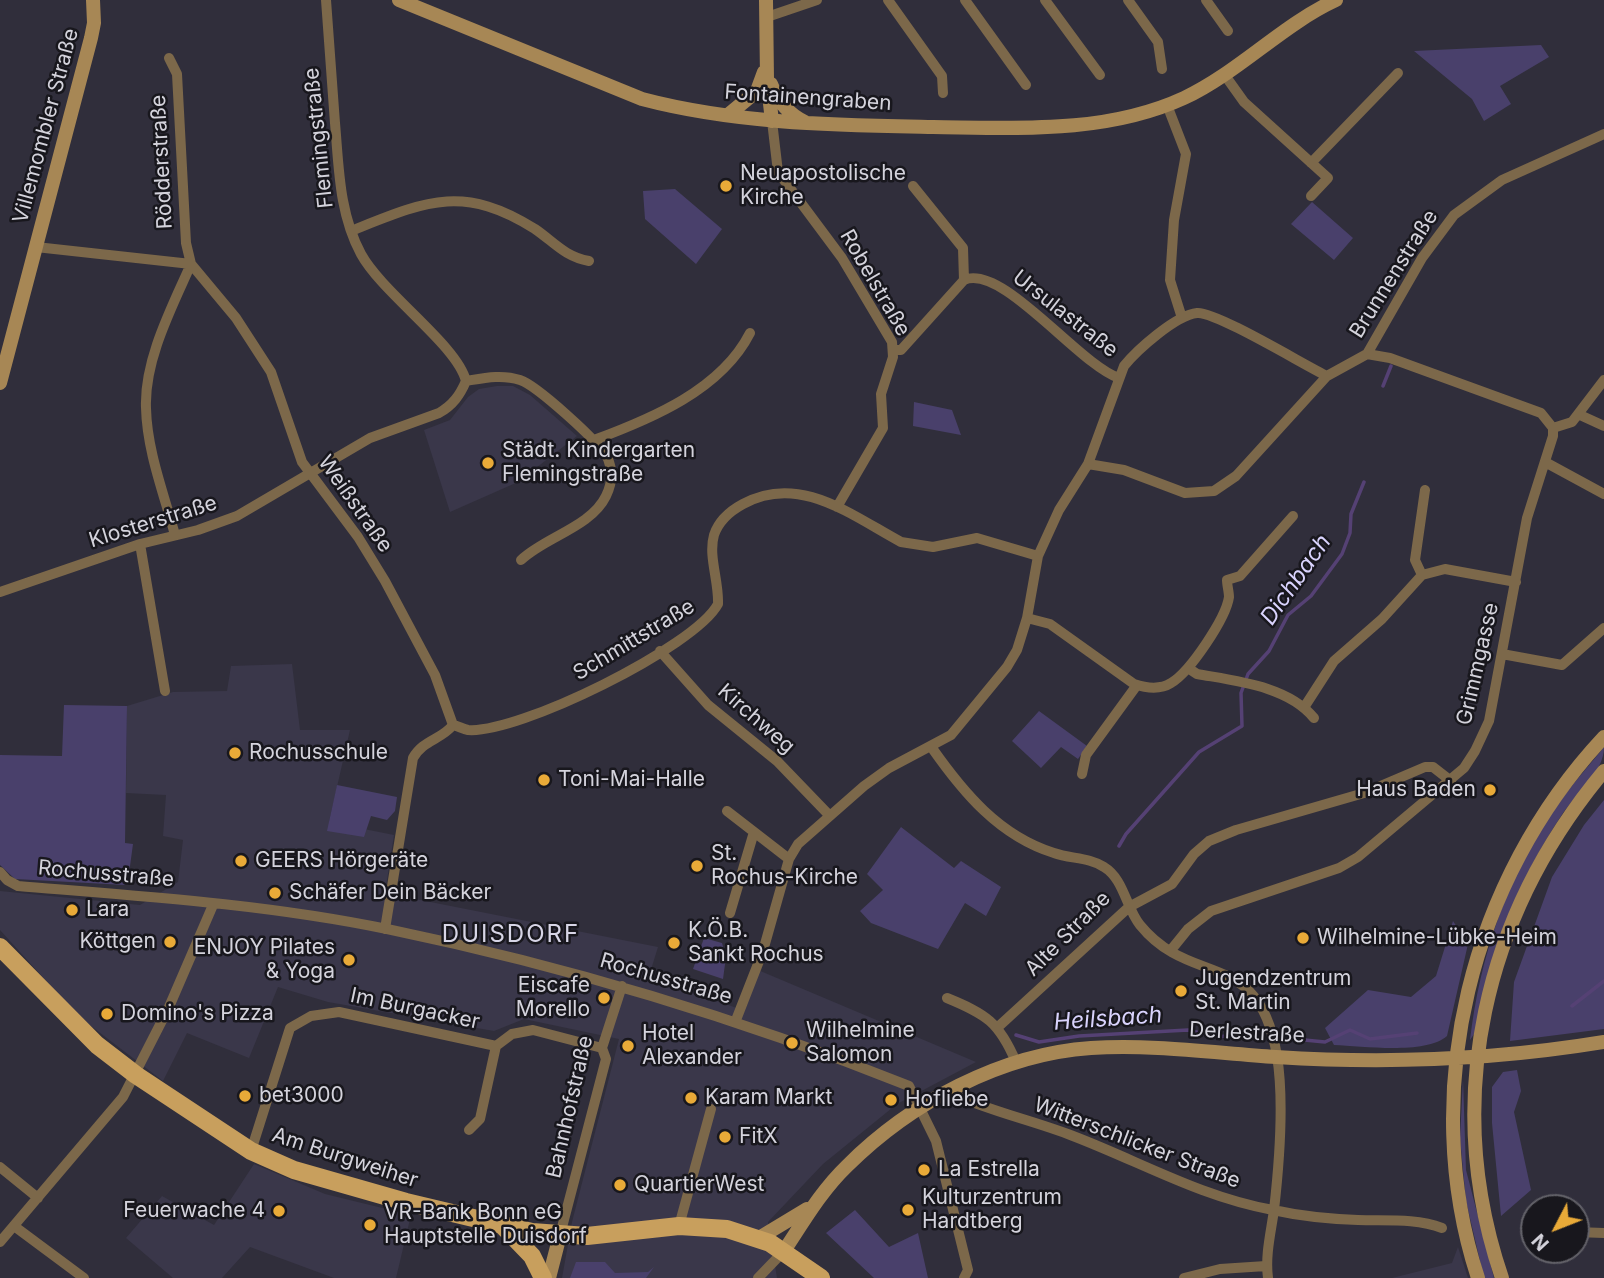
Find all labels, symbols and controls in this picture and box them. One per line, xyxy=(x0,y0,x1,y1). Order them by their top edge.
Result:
street label: Villemombler Straße xyxy=(8,26,84,226)
street label: Flemingstraße xyxy=(299,66,339,210)
street label: Fontainengraben xyxy=(724,80,892,116)
street label: Rödderstraße xyxy=(146,94,178,230)
place label: Neuapostolische Kirche xyxy=(740,161,906,211)
marker: Neuapostolische Kirche xyxy=(718,178,734,194)
street label: Brunnenstraße xyxy=(1345,205,1443,343)
street label: Robelstraße xyxy=(834,225,916,341)
street label: Ursulastraße xyxy=(1007,265,1123,363)
place label: Städt. Kindergarten Flemingstraße xyxy=(502,438,695,488)
street label: Weißstraße xyxy=(312,451,398,557)
marker: Städt. Kindergarten Flemingstraße xyxy=(480,455,496,471)
street label: Klosterstraße xyxy=(86,491,220,553)
water label: Dichbach xyxy=(1255,530,1337,630)
street label: Schmittstraße xyxy=(569,594,699,686)
street label: Grimmgasse xyxy=(1452,600,1504,728)
street label: Kirchweg xyxy=(712,679,800,759)
place label: Rochusschule xyxy=(249,740,388,766)
marker: Rochusschule xyxy=(227,745,243,761)
place label: Toni-Mai-Halle xyxy=(558,767,705,793)
marker: Toni-Mai-Halle xyxy=(536,772,552,788)
place label: Haus Baden xyxy=(1356,777,1476,803)
marker: Haus Baden xyxy=(1482,782,1498,798)
place label: St. Rochus-Kirche xyxy=(711,841,858,891)
place label: GEERS Hörgeräte xyxy=(255,848,428,874)
marker: GEERS Hörgeräte xyxy=(233,853,249,869)
street label: Rochusstraße xyxy=(37,855,175,893)
marker: St. Rochus-Kirche xyxy=(689,858,705,874)
place label: Schäfer Dein Bäcker xyxy=(289,880,491,906)
marker: Schäfer Dein Bäcker xyxy=(267,885,283,901)
street label: Alte Straße xyxy=(1020,886,1116,982)
place label: Lara xyxy=(86,897,129,923)
marker: Lara xyxy=(64,902,80,918)
place label: K.Ö.B. Sankt Rochus xyxy=(688,918,824,968)
district label: DUISDORF xyxy=(443,921,579,949)
place label: Wilhelmine-Lübke-Heim xyxy=(1317,925,1557,951)
place label: Köttgen xyxy=(80,929,156,955)
marker: Wilhelmine-Lübke-Heim xyxy=(1295,930,1311,946)
marker: Köttgen xyxy=(162,934,178,950)
place label: ENJOY Pilates & Yoga xyxy=(194,935,335,985)
marker: K.Ö.B. Sankt Rochus xyxy=(666,935,682,951)
street label: Rochusstraße xyxy=(597,948,735,1010)
marker: ENJOY Pilates & Yoga xyxy=(341,952,357,968)
place label: Jugendzentrum St. Martin xyxy=(1195,966,1351,1016)
place label: Eiscafe Morello xyxy=(516,973,590,1023)
street label: Im Burgacker xyxy=(348,983,482,1035)
marker: Jugendzentrum St. Martin xyxy=(1173,983,1189,999)
marker: Eiscafe Morello xyxy=(596,990,612,1006)
place label: Domino's Pizza xyxy=(121,1001,274,1027)
water label: Heilsbach xyxy=(1053,1001,1163,1037)
marker: Domino's Pizza xyxy=(99,1006,115,1022)
street label: Derlestraße xyxy=(1189,1017,1305,1049)
place label: Wilhelmine Salomon xyxy=(806,1018,915,1068)
place label: Hotel Alexander xyxy=(642,1021,742,1071)
street label: Bahnhofstraße xyxy=(541,1033,599,1181)
marker: Wilhelmine Salomon xyxy=(784,1035,800,1051)
marker: Hotel Alexander xyxy=(620,1038,636,1054)
place label: bet3000 xyxy=(259,1083,344,1109)
place label: Karam Markt xyxy=(705,1085,832,1111)
place label: Hofliebe xyxy=(905,1087,988,1113)
marker: bet3000 xyxy=(237,1088,253,1104)
marker: Karam Markt xyxy=(683,1090,699,1106)
marker: Hofliebe xyxy=(883,1092,899,1108)
street label: Witterschlicker Straße xyxy=(1030,1092,1244,1194)
street label: Am Burgweiher xyxy=(269,1123,421,1193)
place label: FitX xyxy=(739,1124,778,1150)
marker: FitX xyxy=(717,1129,733,1145)
place label: La Estrella xyxy=(938,1157,1040,1183)
marker: La Estrella xyxy=(916,1162,932,1178)
place label: QuartierWest xyxy=(634,1172,764,1198)
marker: QuartierWest xyxy=(612,1177,628,1193)
place label: Kulturzentrum Hardtberg xyxy=(922,1185,1062,1235)
north arrow xyxy=(1520,1194,1590,1264)
place label: Feuerwache 4 xyxy=(123,1198,265,1224)
place label: VR-Bank Bonn eG Hauptstelle Duisdorf xyxy=(384,1200,587,1250)
marker: Kulturzentrum Hardtberg xyxy=(900,1202,916,1218)
marker: Feuerwache 4 xyxy=(271,1203,287,1219)
marker: VR-Bank Bonn eG Hauptstelle Duisdorf xyxy=(362,1217,378,1233)
text: N xyxy=(1527,1229,1554,1255)

